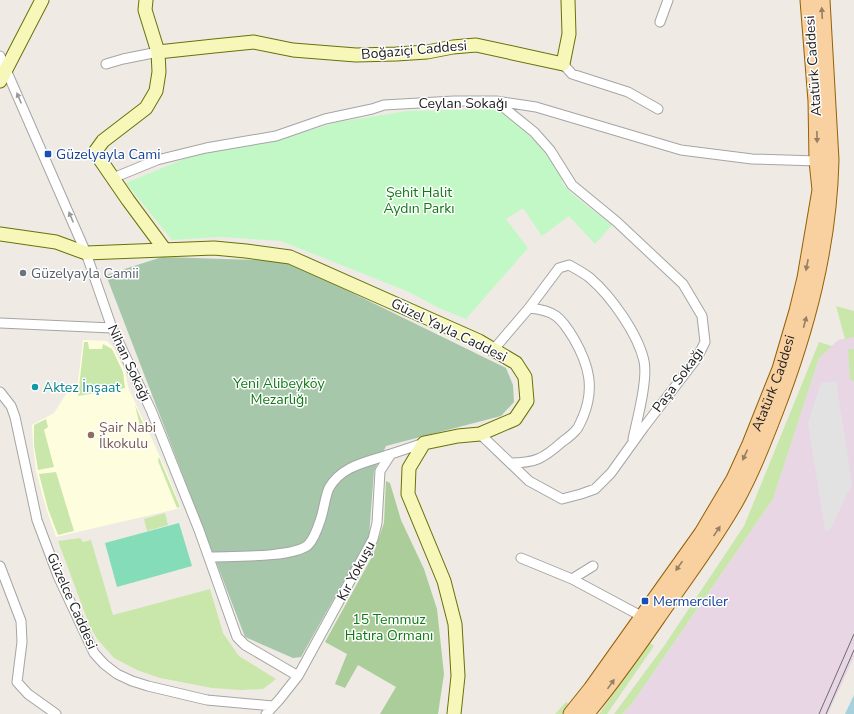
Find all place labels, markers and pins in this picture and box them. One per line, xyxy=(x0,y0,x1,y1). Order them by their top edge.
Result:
place label: Güzelyayla Cami xyxy=(56,145,160,164)
marker: Güzelyayla Cami xyxy=(43,149,53,159)
place label: Güzelyayla Camii xyxy=(31,264,139,283)
marker: Güzelyayla Camii xyxy=(18,268,28,278)
place label: Aktez İnşaat xyxy=(43,378,120,397)
marker: Aktez İnşaat xyxy=(30,382,40,392)
place label: Şair Nabi İlkokulu xyxy=(99,418,156,453)
marker: Şair Nabi İlkokulu xyxy=(86,430,96,440)
place label: Mermerciler xyxy=(653,592,728,611)
marker: Mermerciler xyxy=(640,596,650,606)

